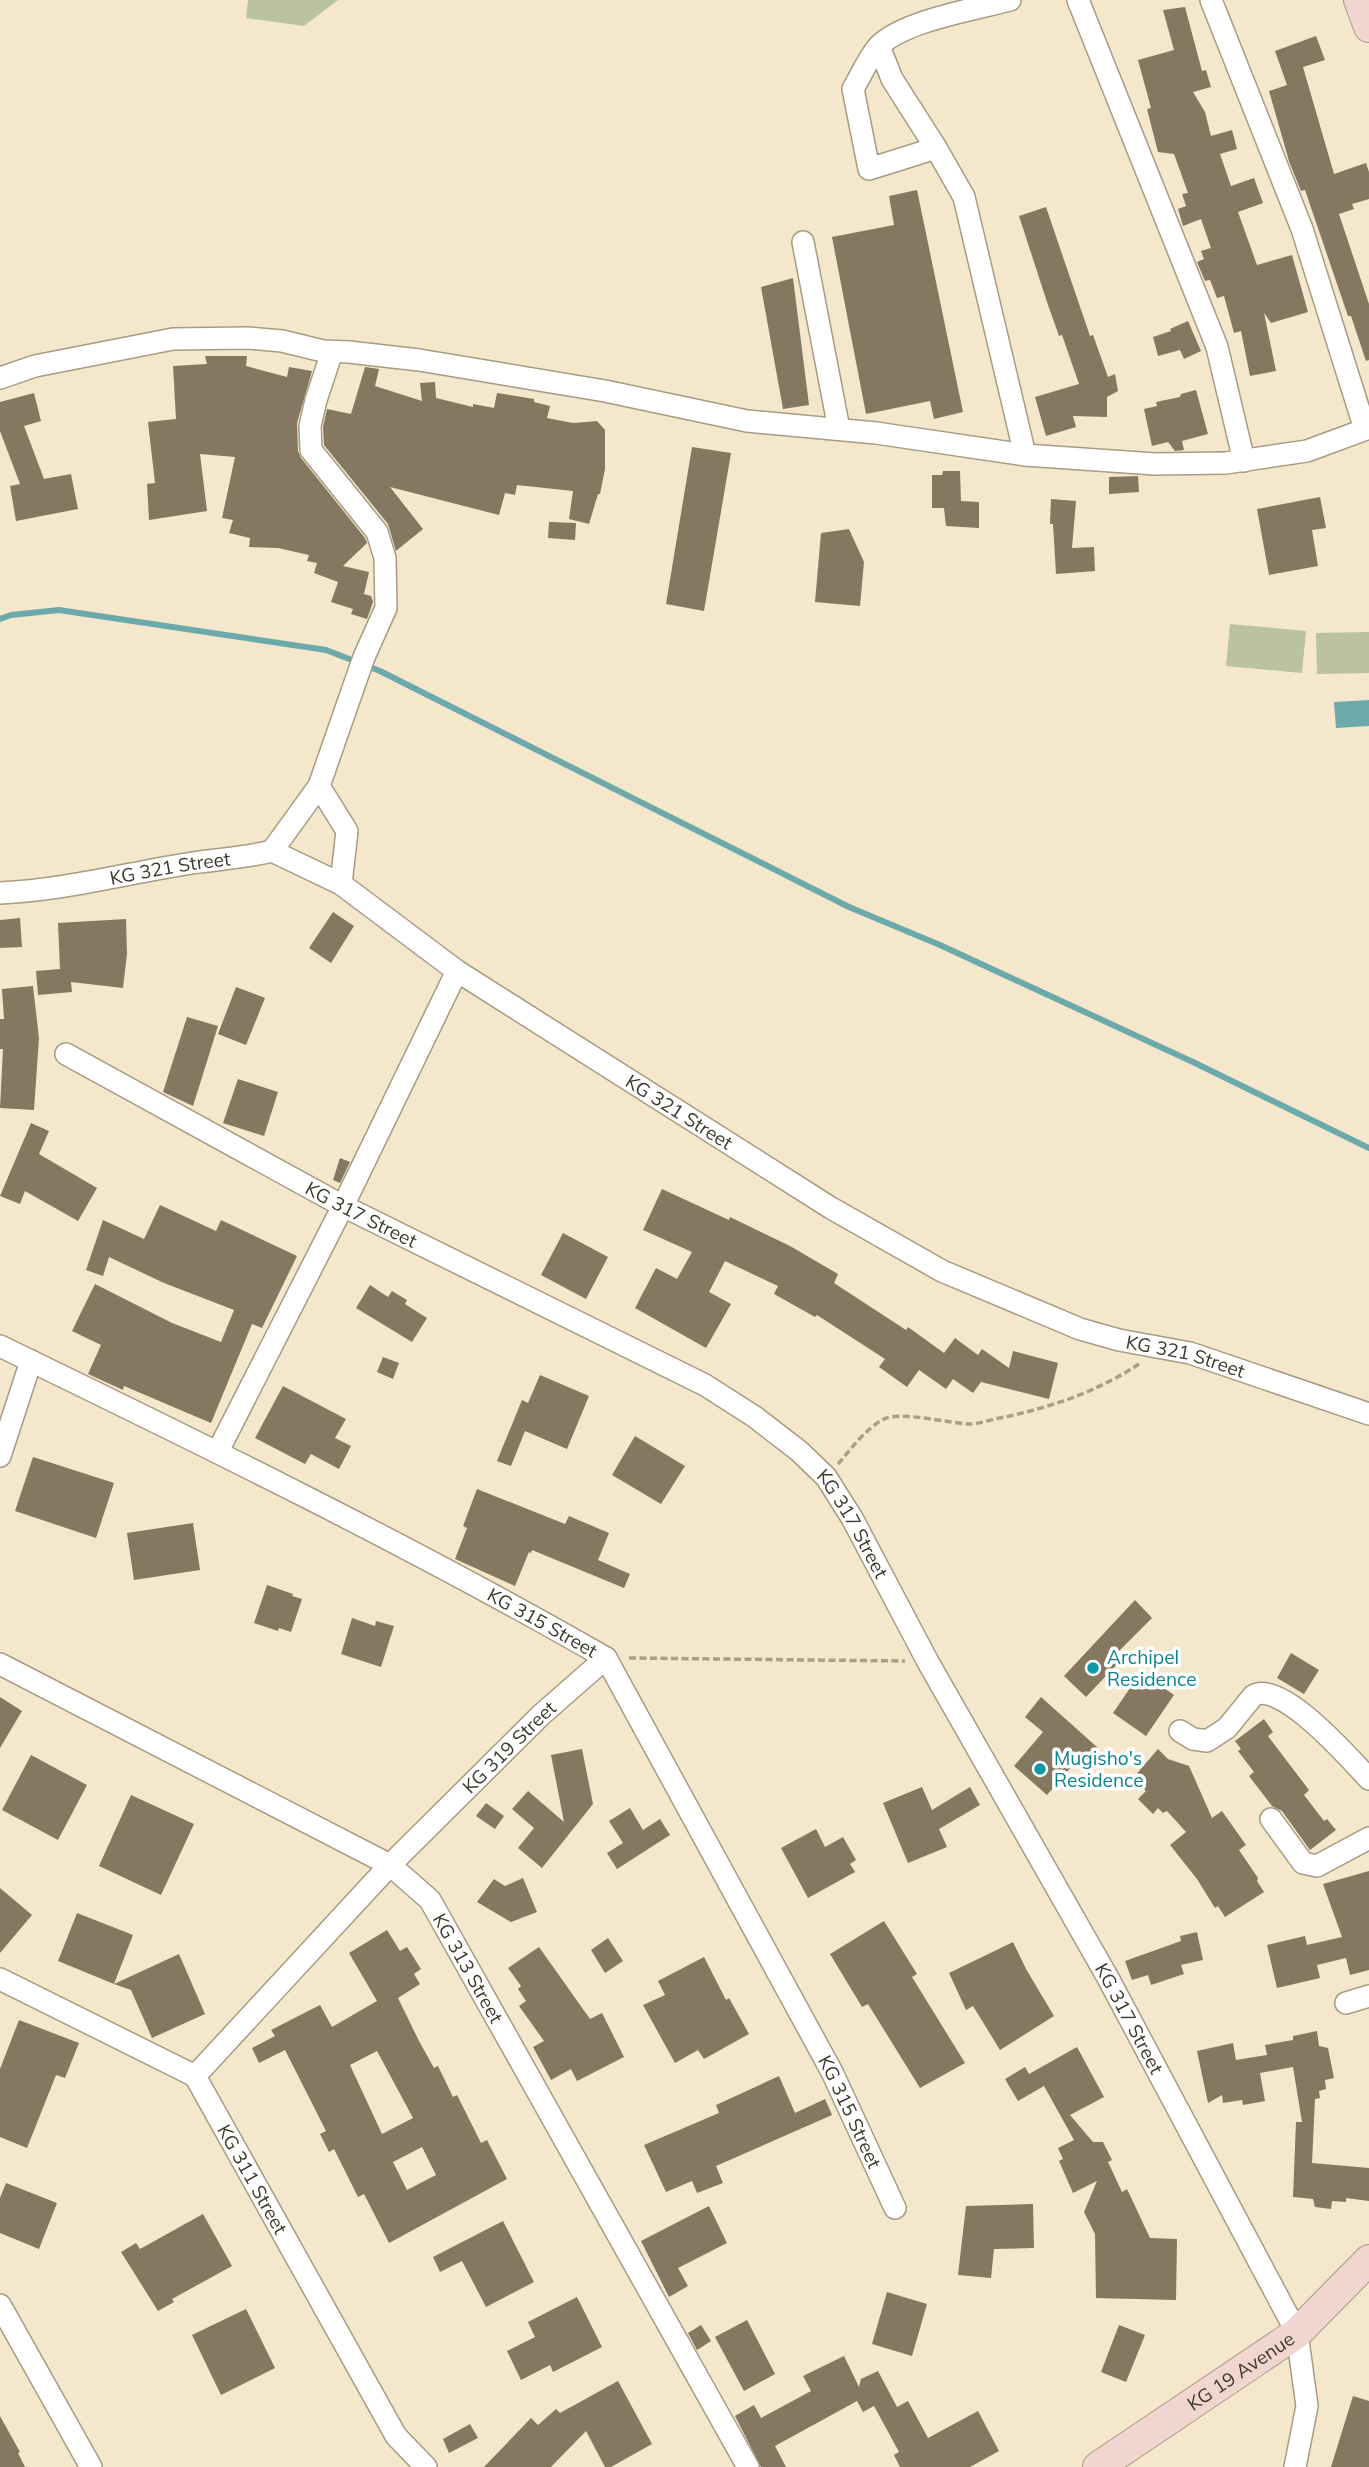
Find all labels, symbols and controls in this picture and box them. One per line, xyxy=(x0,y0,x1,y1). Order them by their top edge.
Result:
street label: KG 321 Street xyxy=(108,846,232,890)
street label: KG 321 Street xyxy=(621,1069,738,1155)
street label: KG 317 Street xyxy=(301,1176,421,1253)
street label: KG 321 Street xyxy=(1124,1330,1248,1383)
street label: KG 317 Street xyxy=(812,1463,894,1583)
street label: KG 315 Street xyxy=(483,1582,602,1663)
place label: Archipel Residence xyxy=(1107,1645,1197,1691)
marker: Archipel Residence xyxy=(1085,1660,1101,1676)
street label: KG 319 Street xyxy=(457,1695,561,1798)
place label: Mugisho's Residence xyxy=(1054,1746,1144,1792)
marker: Mugisho's Residence xyxy=(1032,1761,1048,1777)
street label: KG 313 Street xyxy=(428,1909,509,2028)
street label: KG 317 Street xyxy=(1090,1959,1169,2078)
street label: KG 315 Street xyxy=(813,2051,887,2172)
street label: KG 311 Street xyxy=(212,2120,293,2239)
street label: KG 19 Avenue xyxy=(1182,2326,1299,2416)

